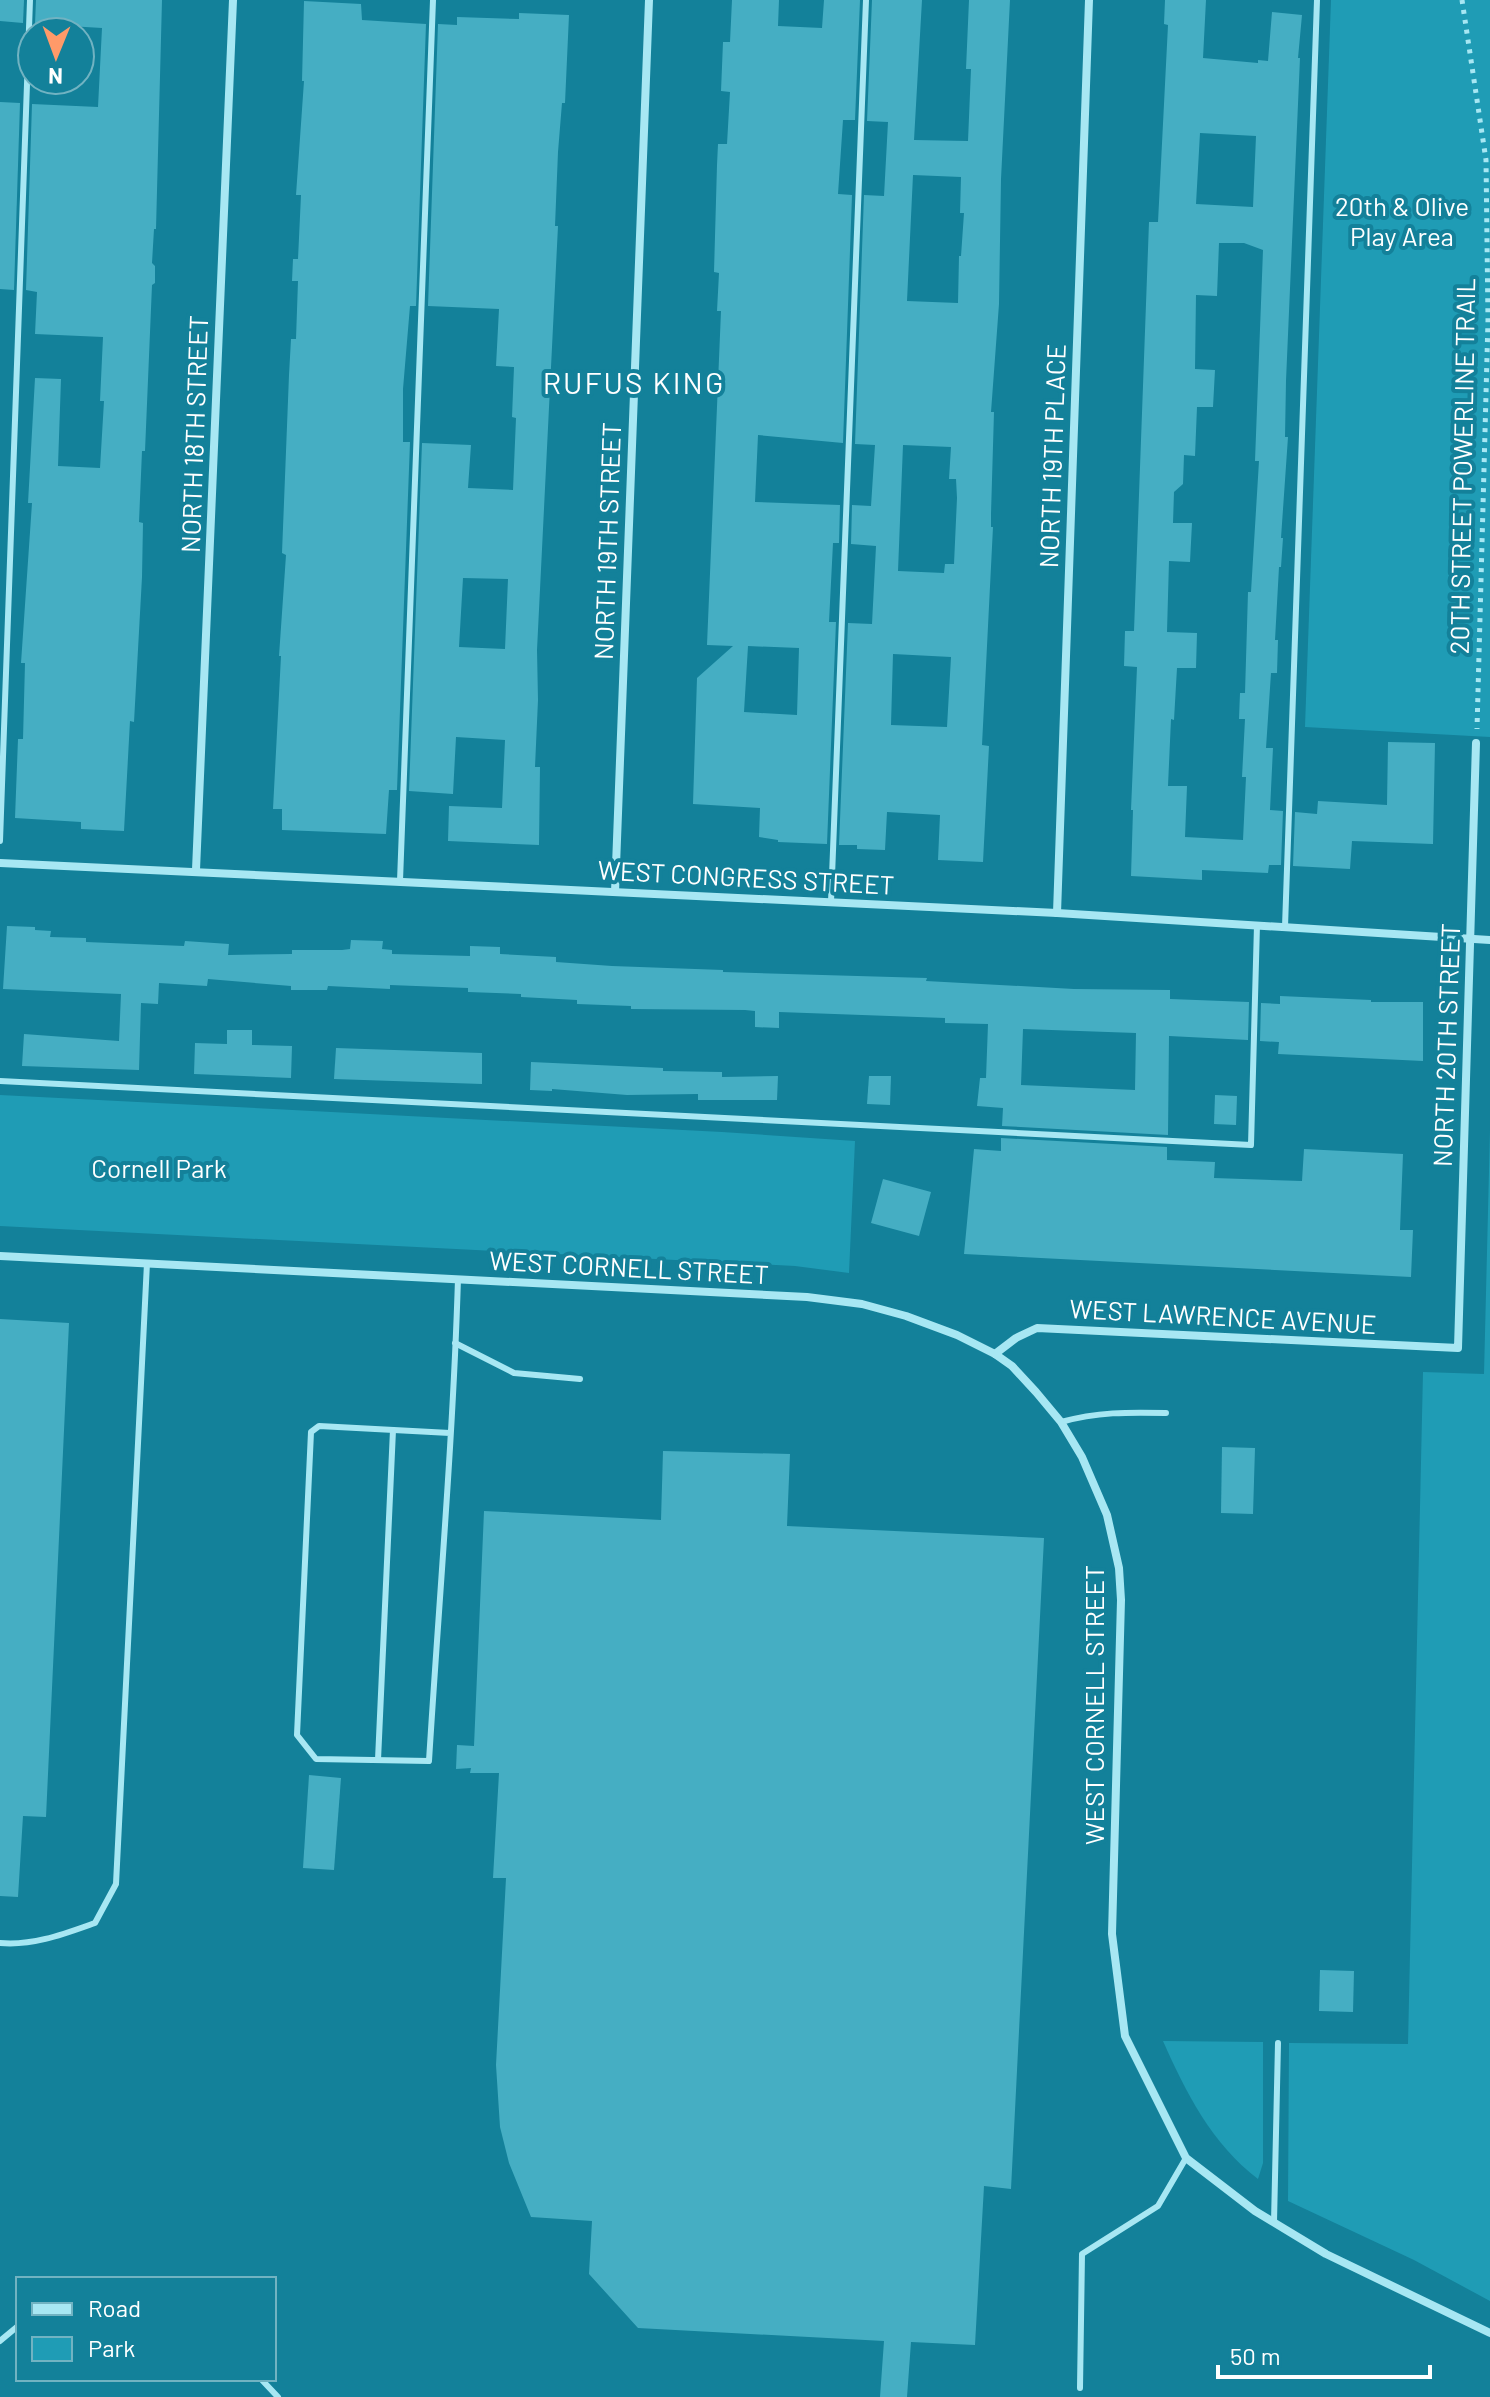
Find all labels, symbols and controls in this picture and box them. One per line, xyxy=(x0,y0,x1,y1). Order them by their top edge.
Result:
north arrow xyxy=(16,16,96,96)
text: N xyxy=(48,64,63,90)
park label: 20th & Olive Play Area xyxy=(1335,190,1469,251)
street label: 20TH STREET POWERLINE TRAIL xyxy=(1443,277,1480,654)
street label: NORTH 18TH STREET xyxy=(174,315,213,553)
street label: NORTH 19TH PLACE xyxy=(1032,343,1071,569)
district label: RUFUS KING xyxy=(543,364,725,400)
street label: NORTH 19TH STREET xyxy=(587,422,626,660)
street label: WEST CONGRESS STREET xyxy=(597,853,895,900)
street label: NORTH 20TH STREET xyxy=(1426,923,1465,1167)
park label: Cornell Park xyxy=(91,1152,227,1183)
street label: WEST CORNELL STREET xyxy=(488,1244,770,1289)
street label: WEST LAWRENCE AVENUE xyxy=(1069,1292,1377,1339)
street label: WEST CORNELL STREET xyxy=(1078,1565,1109,1845)
legend xyxy=(16,2277,276,2381)
text: Road xyxy=(88,2293,141,2322)
scale bar xyxy=(1218,2329,1430,2379)
text: Park xyxy=(88,2333,135,2362)
text: 50 m xyxy=(1230,2341,1281,2370)

